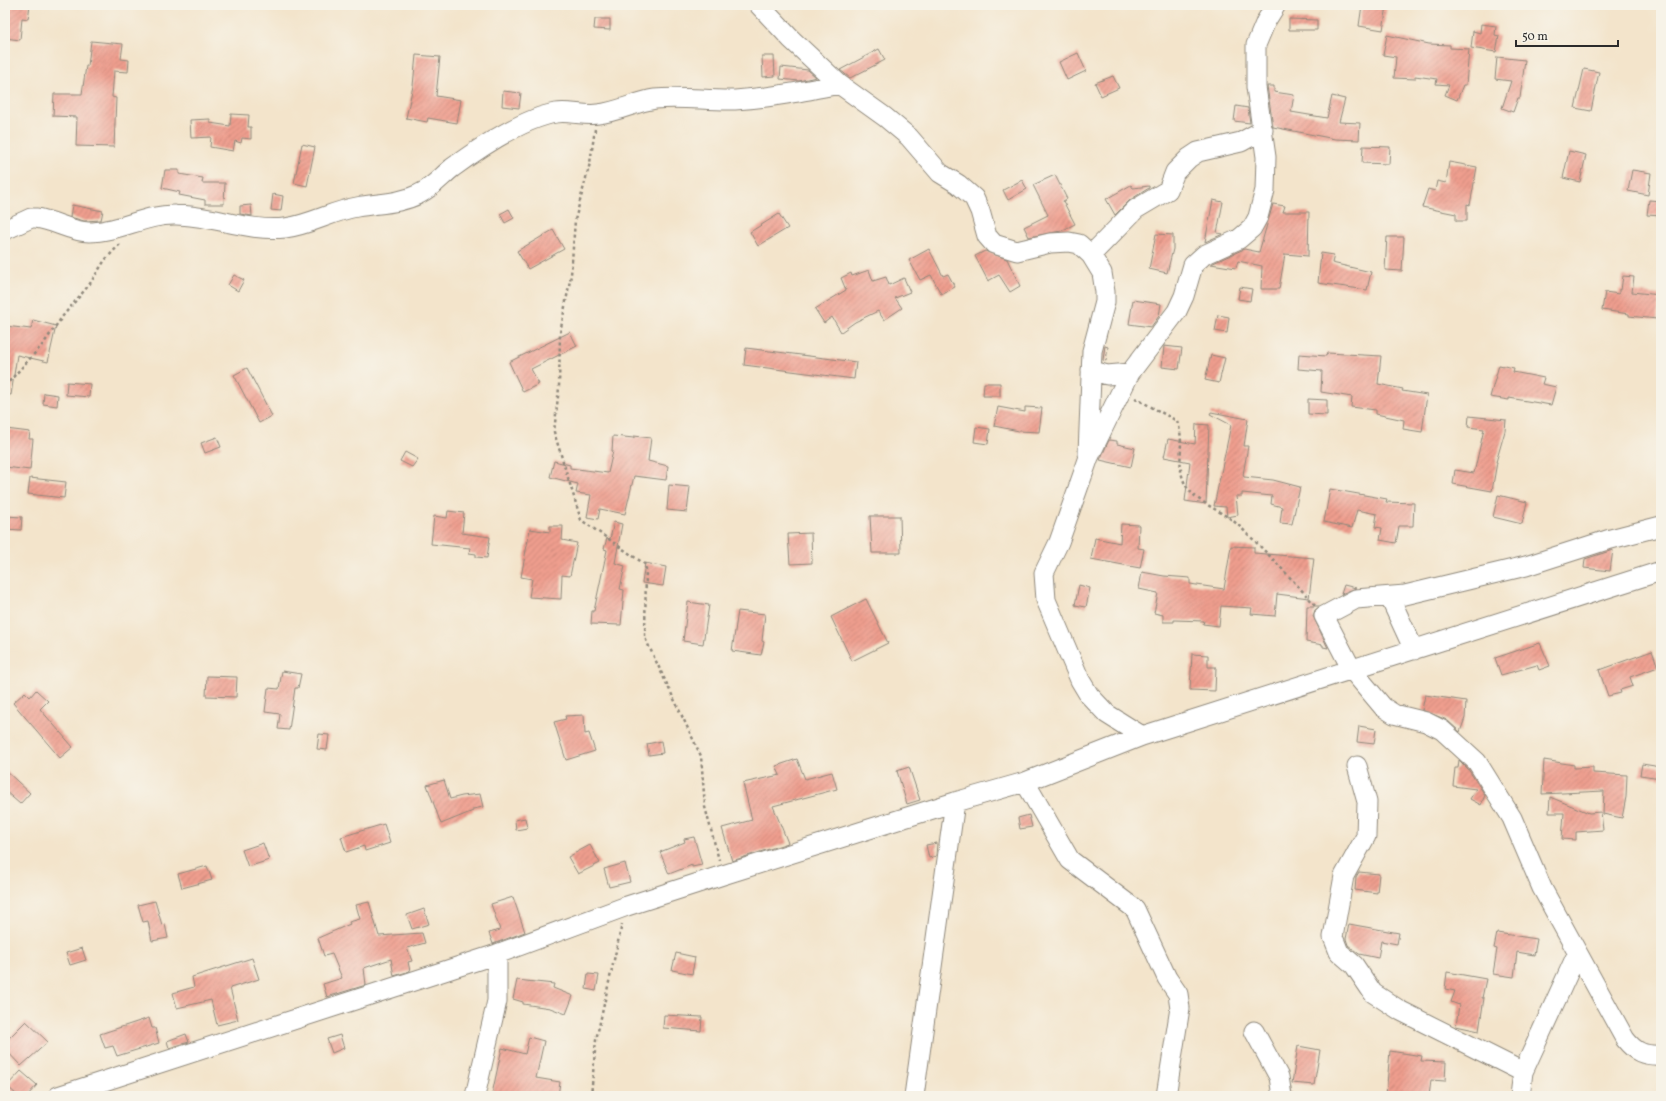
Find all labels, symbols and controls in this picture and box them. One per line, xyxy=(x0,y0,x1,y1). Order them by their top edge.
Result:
scale bar xyxy=(1516,22,1618,48)
text: 50 m xyxy=(1522,29,1548,45)

